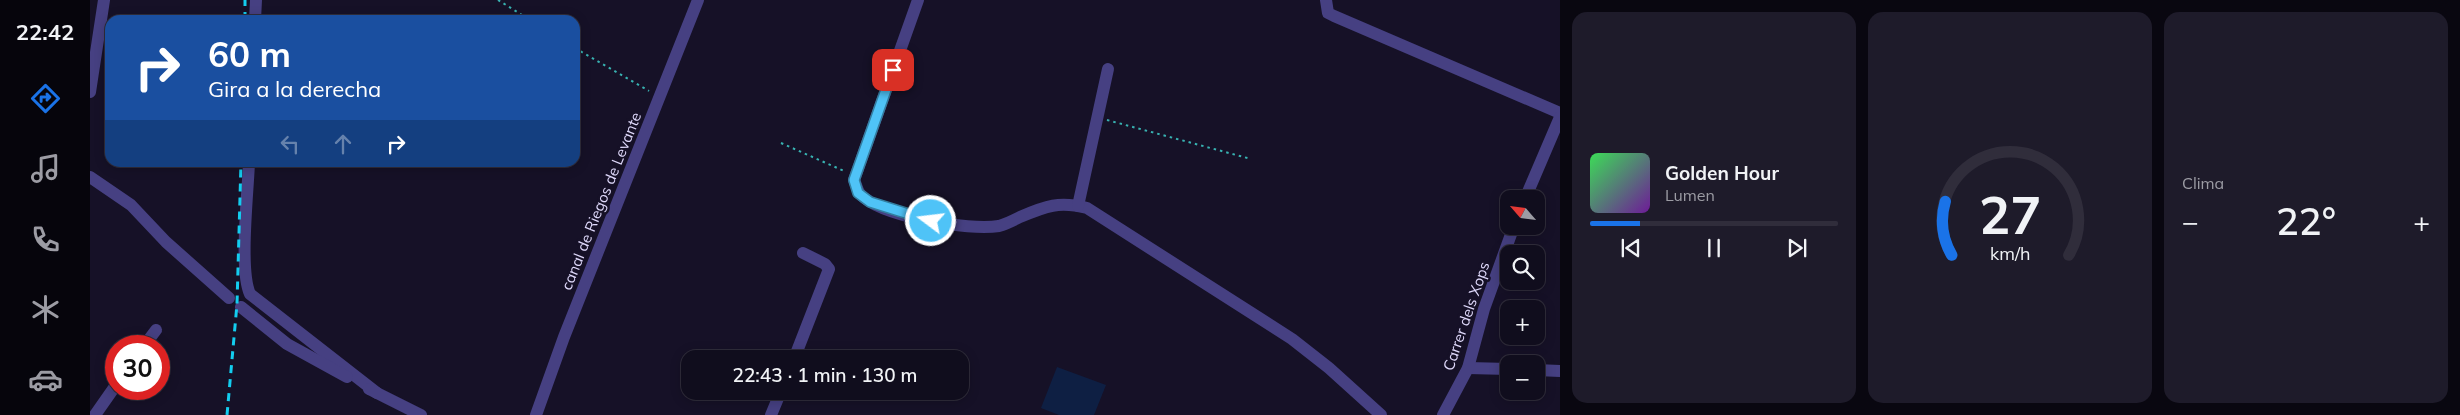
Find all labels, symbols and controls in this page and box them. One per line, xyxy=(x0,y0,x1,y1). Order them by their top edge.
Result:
text: 22:42 xyxy=(16,18,74,46)
text: 60 m xyxy=(208,32,291,76)
icon: right xyxy=(125,35,190,100)
pin xyxy=(872,49,914,91)
icon: arrive xyxy=(879,56,907,84)
text: Gira a la derecha xyxy=(208,75,381,103)
icon: directions xyxy=(28,81,63,116)
street label: canal de Riegos de Levante xyxy=(557,109,645,293)
icon: left xyxy=(276,130,304,158)
icon: ahead xyxy=(329,130,357,158)
icon: right xyxy=(382,130,410,158)
icon: music xyxy=(28,151,63,186)
text: Golden Hour xyxy=(1665,161,1779,185)
text: Clima xyxy=(2182,173,2224,193)
text: 27 xyxy=(1979,182,2041,247)
text: Lumen xyxy=(1665,185,1715,205)
north arrow xyxy=(1500,190,1545,235)
map controls xyxy=(1500,190,1545,400)
position arrow xyxy=(904,194,956,246)
text: 22° xyxy=(2276,197,2336,245)
text: − xyxy=(2182,204,2199,239)
text: + xyxy=(2413,204,2430,239)
icon: phone xyxy=(28,222,63,257)
icon: previous xyxy=(1617,234,1645,262)
icon: pause xyxy=(1700,234,1728,262)
icon: next xyxy=(1783,234,1811,262)
text: km/h xyxy=(1990,242,2030,264)
button: search xyxy=(1500,245,1545,290)
street label: Carrer dels Xops xyxy=(1438,259,1494,373)
icon: climate xyxy=(28,292,63,327)
button: + xyxy=(1500,300,1545,345)
speed limit sign: 30 xyxy=(105,335,170,400)
button: − xyxy=(1500,355,1545,400)
icon: car xyxy=(28,362,63,397)
text: 22:43 · 1 min · 130 m xyxy=(732,363,918,387)

